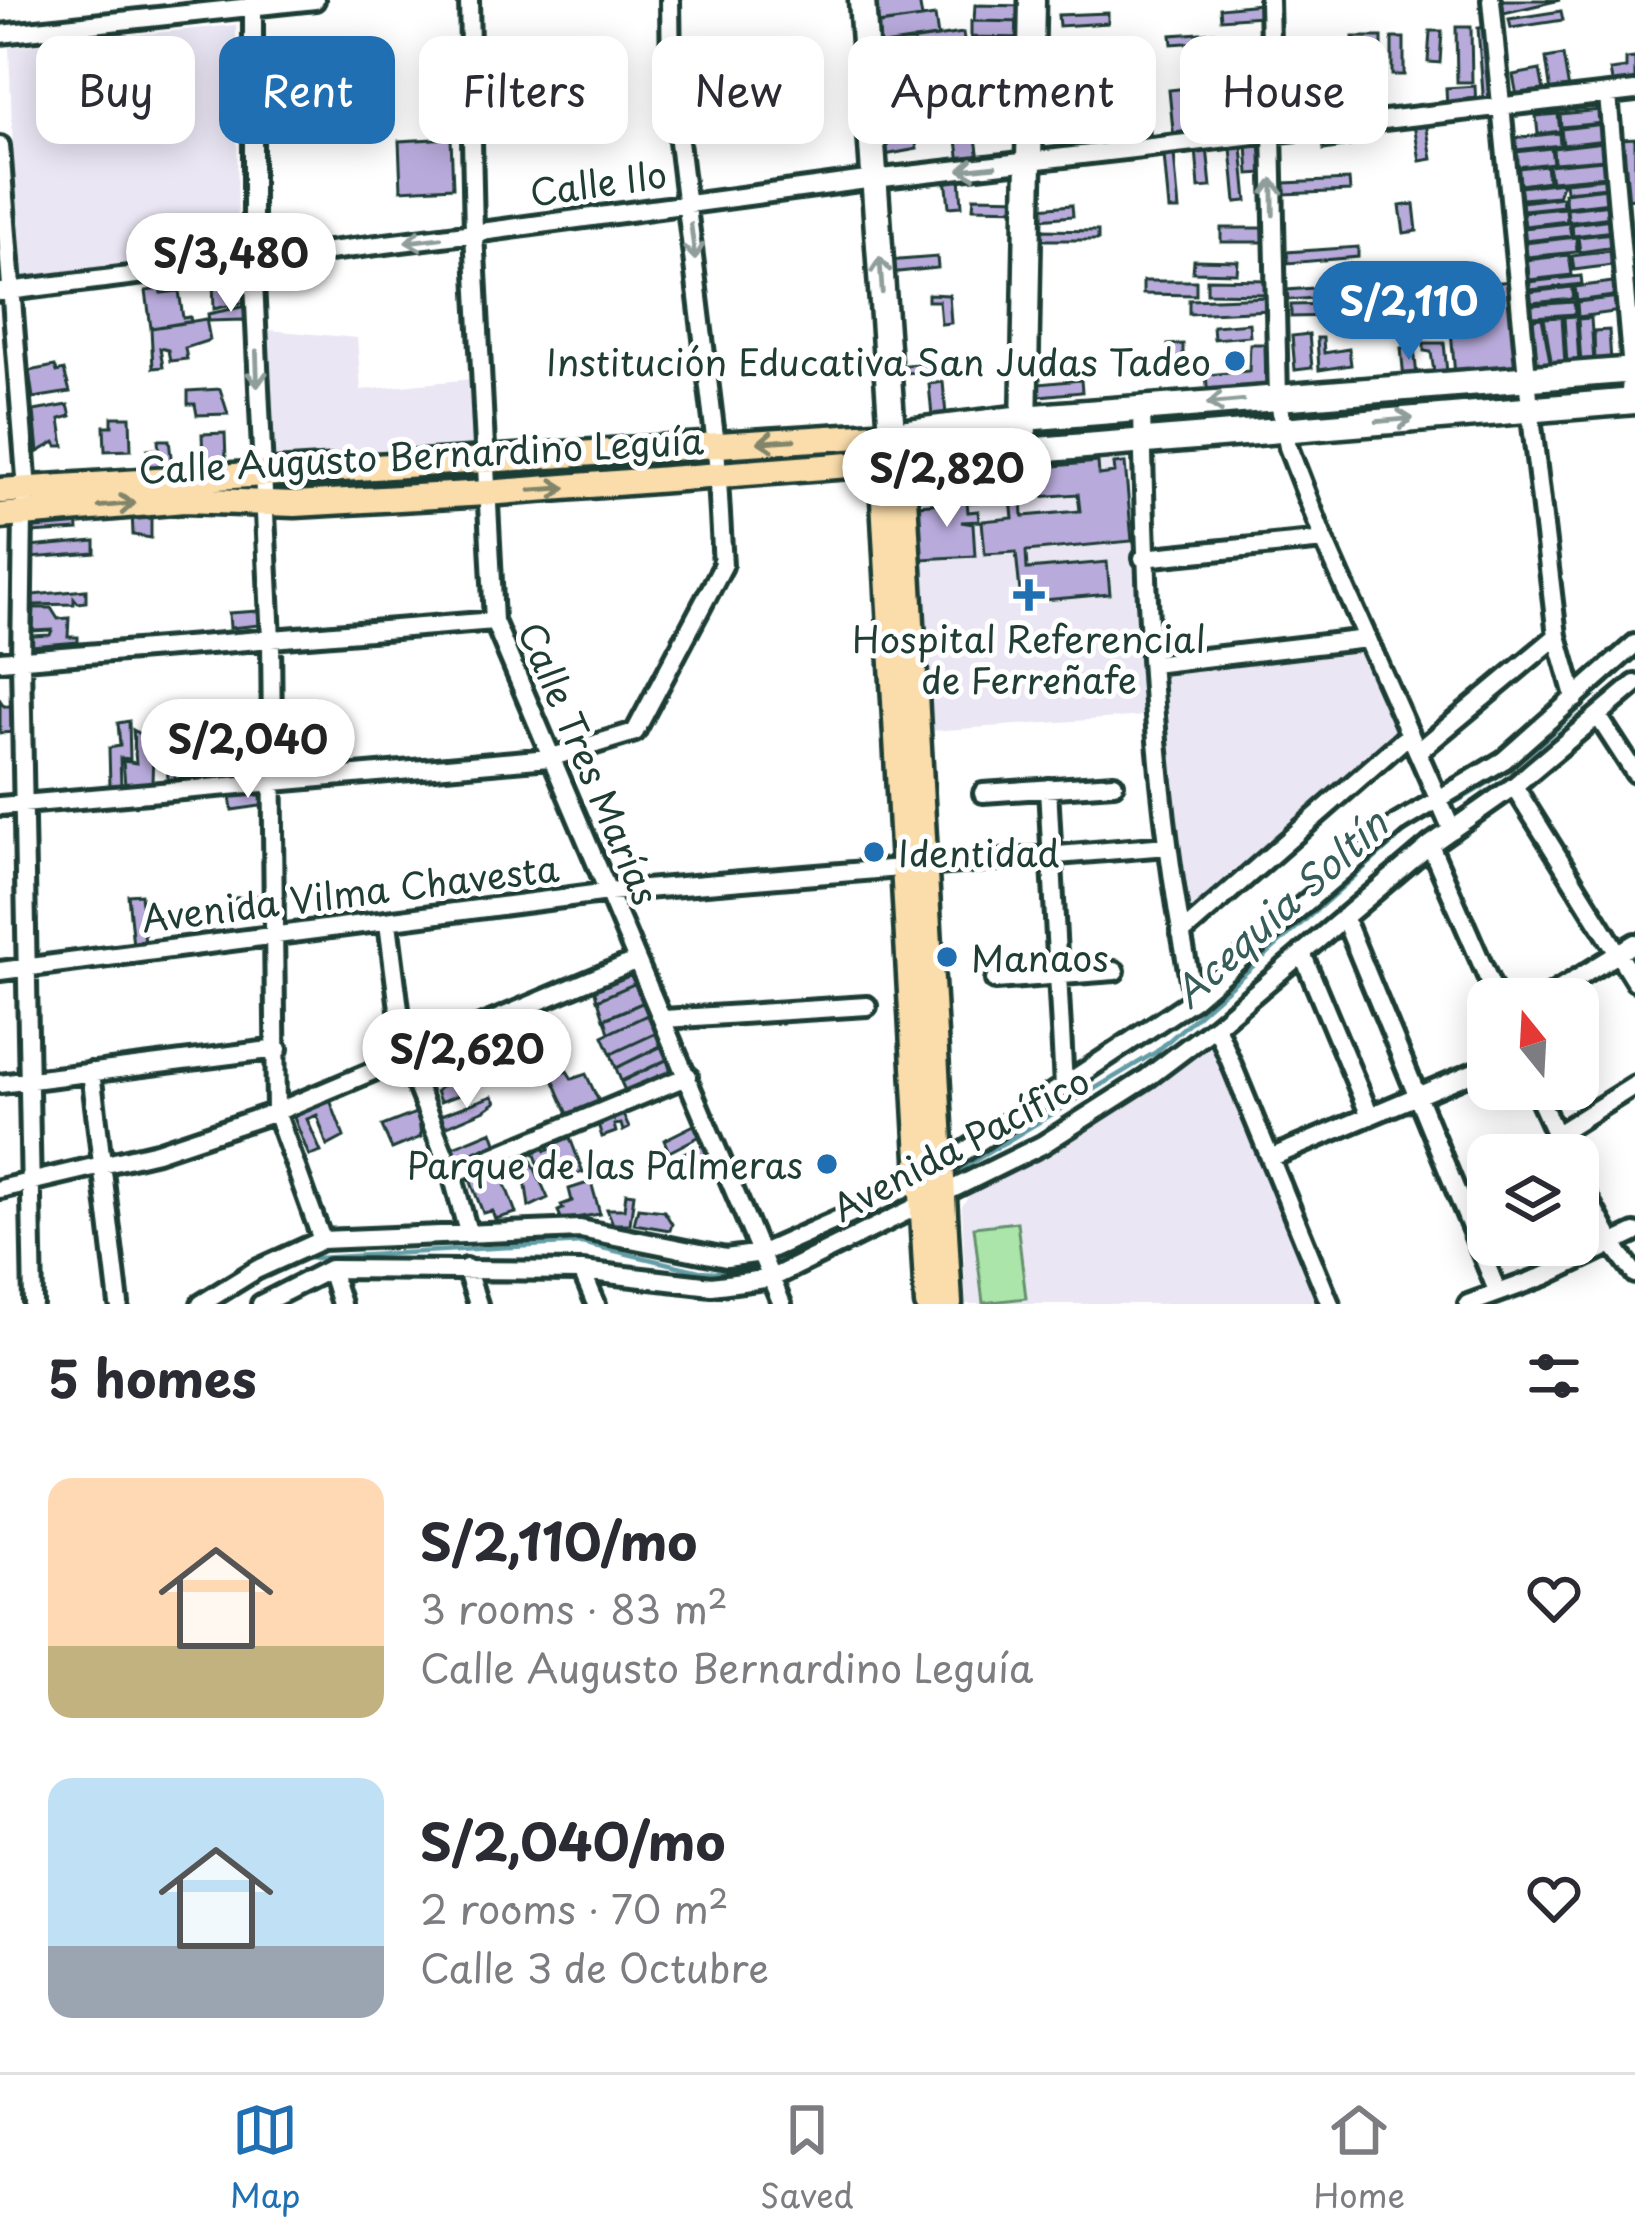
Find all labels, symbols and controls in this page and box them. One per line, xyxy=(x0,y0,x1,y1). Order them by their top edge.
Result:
chip: Buy xyxy=(36,36,195,144)
chip: Rent xyxy=(219,36,395,144)
chip: Filters xyxy=(419,36,628,144)
chip: New xyxy=(652,36,824,144)
chip: Apartment xyxy=(848,36,1156,144)
chip: House xyxy=(1180,36,1388,144)
street label: Calle Ilo xyxy=(526,146,670,218)
one-way arrow xyxy=(958,157,997,180)
one-way arrow xyxy=(1262,178,1285,217)
pin: S/3,480 xyxy=(120,213,342,315)
one-way arrow xyxy=(682,221,704,260)
text: S/3,480 xyxy=(153,222,309,281)
one-way arrow xyxy=(404,229,443,251)
one-way arrow xyxy=(869,256,892,295)
pin: S/2,110 xyxy=(1298,261,1520,363)
text: S/2,110 xyxy=(1340,270,1478,329)
place label: Institución Educativa San Judas Tadeo xyxy=(546,334,1211,388)
marker: Institución Educativa San Judas Tadeo xyxy=(1222,348,1248,374)
one-way arrow xyxy=(246,349,269,388)
one-way arrow xyxy=(1206,391,1245,414)
one-way arrow xyxy=(1375,408,1414,431)
street label: Calle Augusto Bernardino Leguía xyxy=(137,412,706,496)
pin: S/2,820 xyxy=(836,428,1058,530)
one-way arrow xyxy=(757,430,796,453)
text: S/2,820 xyxy=(869,437,1025,496)
one-way arrow xyxy=(528,477,567,500)
one-way arrow xyxy=(96,494,135,517)
marker: Hospital Referencial de Ferreñafe xyxy=(1013,579,1045,611)
place label: Hospital Referencial de Ferreñafe xyxy=(852,611,1206,706)
street label: Calle Tres Marías xyxy=(506,613,674,913)
pin: S/2,040 xyxy=(137,699,359,801)
text: S/2,040 xyxy=(168,708,328,767)
water label: Acequia Soltín xyxy=(1159,793,1401,1020)
place label: Identidad xyxy=(898,825,1059,879)
marker: Identidad xyxy=(861,839,887,865)
street label: Avenida Vilma Chavesta xyxy=(138,840,562,944)
place label: Manaos xyxy=(971,930,1109,984)
marker: Manaos xyxy=(934,944,960,970)
north arrow xyxy=(1467,978,1599,1110)
map controls xyxy=(1467,978,1599,1266)
pin: S/2,620 xyxy=(356,1009,578,1111)
text: S/2,620 xyxy=(389,1018,545,1077)
street label: Avenida Pacífico xyxy=(822,1052,1098,1234)
button: layers xyxy=(1467,1134,1599,1266)
place label: Parque de las Palmeras xyxy=(407,1137,803,1191)
marker: Parque de las Palmeras xyxy=(814,1151,840,1177)
text: 5 homes xyxy=(48,1338,257,1415)
icon: filters xyxy=(1521,1343,1587,1409)
text: S/2,110/mo xyxy=(420,1501,697,1578)
icon: home xyxy=(144,1526,288,1670)
icon: heart xyxy=(1521,1565,1587,1631)
text: 3 rooms · 83 m² xyxy=(420,1578,728,1637)
text: Calle Augusto Bernardino Leguía xyxy=(420,1637,1033,1696)
text: S/2,040/mo xyxy=(420,1801,725,1878)
icon: home xyxy=(144,1826,288,1970)
icon: heart xyxy=(1521,1865,1587,1931)
text: 2 rooms · 70 m² xyxy=(420,1878,729,1937)
text: Calle 3 de Octubre xyxy=(420,1937,769,1996)
tab: Map xyxy=(230,2097,300,2219)
tab: Saved xyxy=(760,2097,854,2219)
tab: Home xyxy=(1313,2097,1405,2219)

